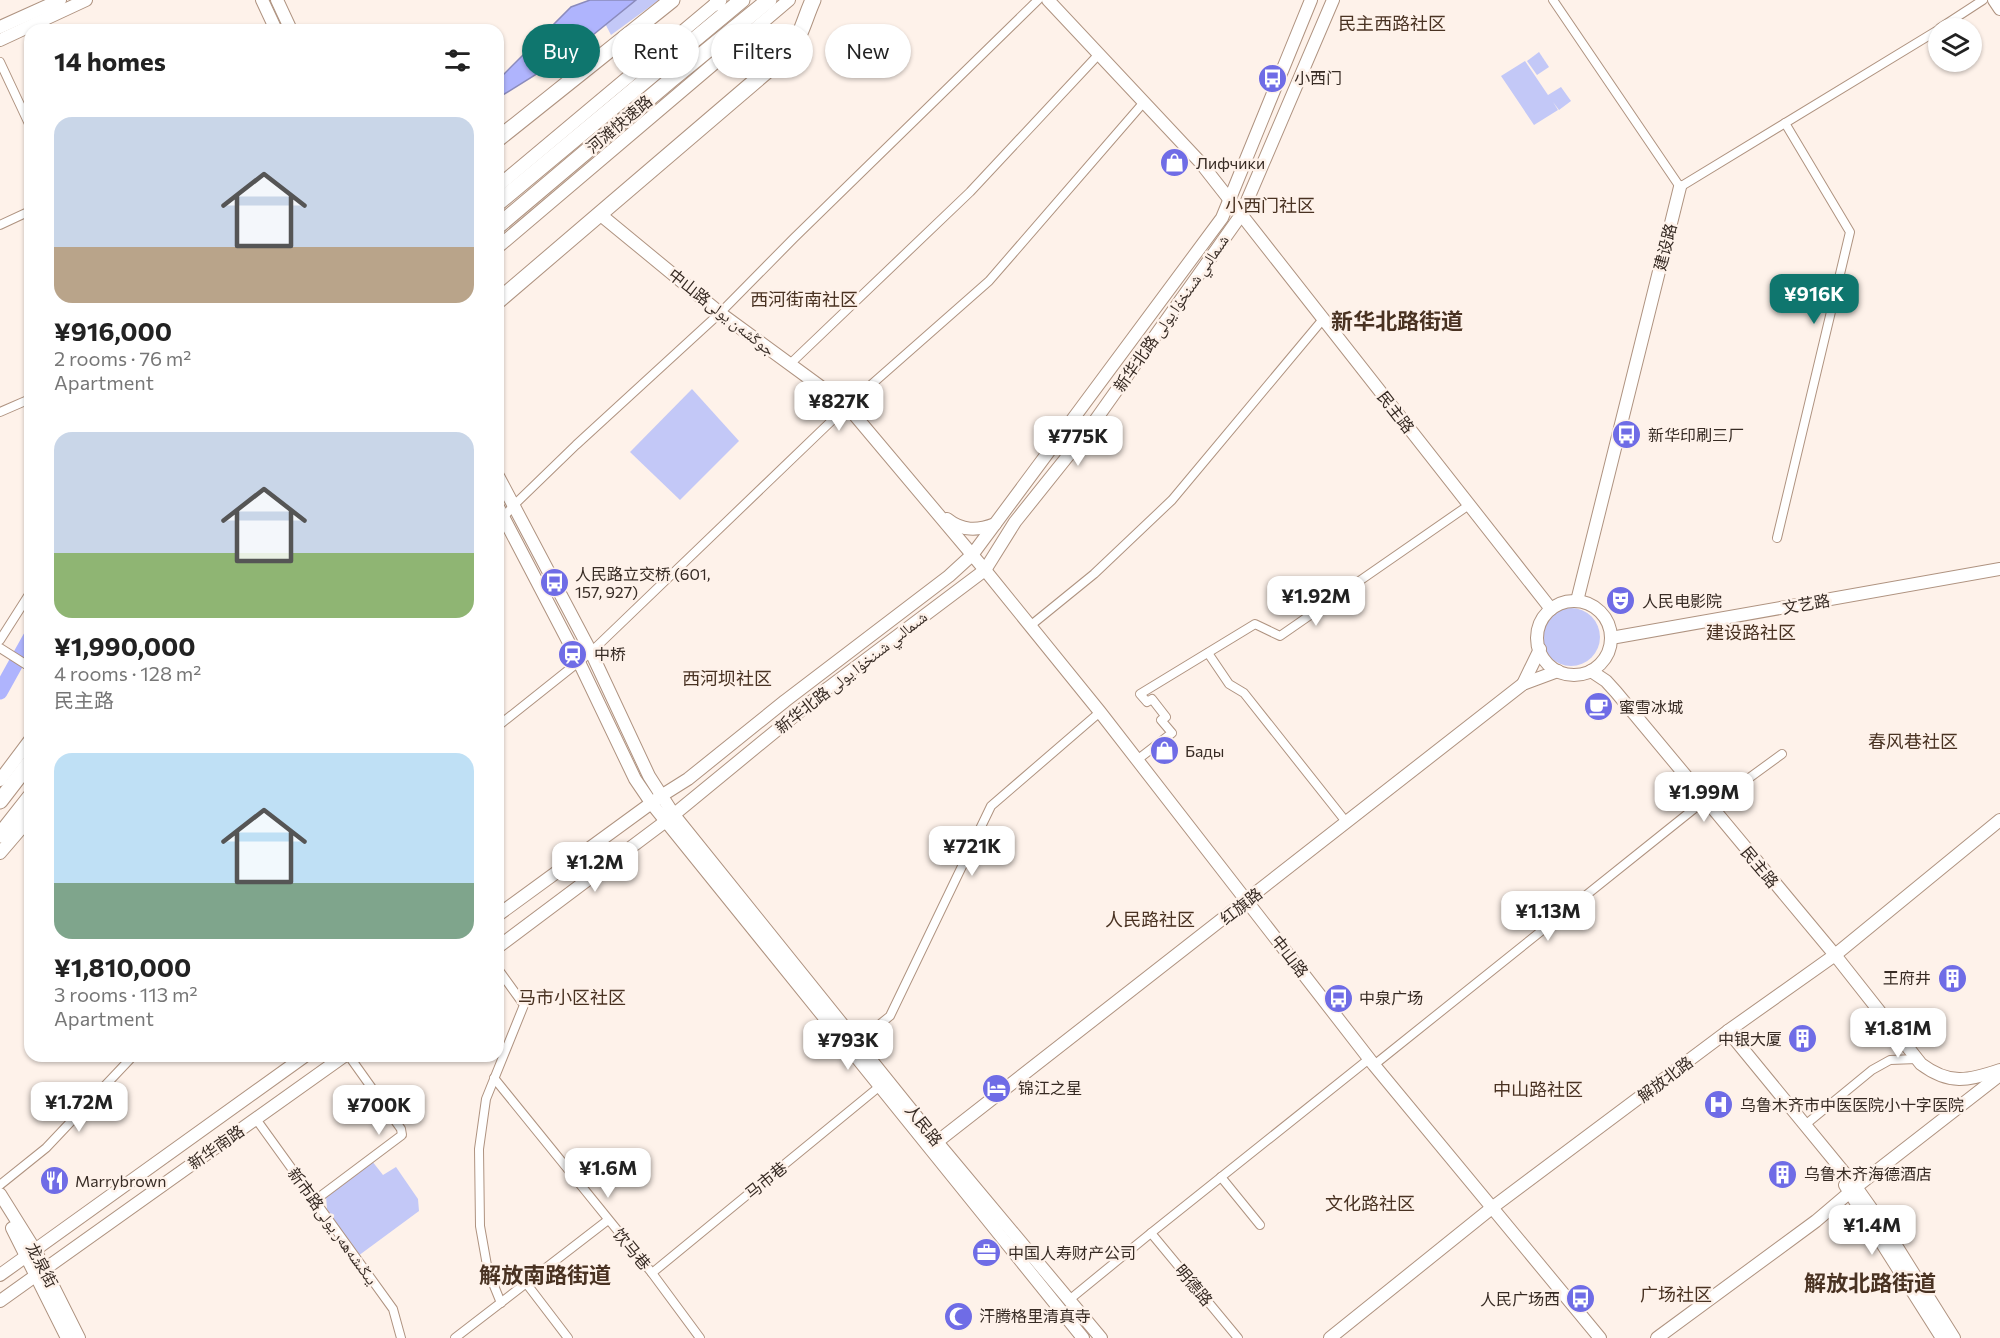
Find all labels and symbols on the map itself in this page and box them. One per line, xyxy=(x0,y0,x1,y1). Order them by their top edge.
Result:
district label: 民主西路社区 xyxy=(1338,12,1446,34)
bus stop icon: 小西门 xyxy=(1257,62,1289,94)
place label: 小西门 xyxy=(1294,68,1342,87)
street label: 河滩快速路 xyxy=(582,91,655,157)
shop icon: Лифчики xyxy=(1159,147,1191,179)
place label: Лифчики xyxy=(1196,153,1265,172)
district label: 小西门社区 xyxy=(1225,194,1315,216)
street label: 建设路 xyxy=(1649,221,1680,272)
street label: 新华北路 شىمالىي شىنخۇا يولى xyxy=(1109,231,1235,397)
street label: 中山路جوڭشەن يولى xyxy=(664,264,779,361)
pin: ¥916K xyxy=(1772,274,1856,325)
district label: 西河街南社区 xyxy=(750,288,858,310)
district label: 新华北路街道 xyxy=(1331,307,1463,334)
pin: ¥827K xyxy=(797,381,881,432)
street label: 民主路 xyxy=(1374,387,1419,436)
pin: ¥775K xyxy=(1036,416,1120,467)
bus stop icon: 新华印刷三厂 xyxy=(1611,419,1643,451)
place label: 新华印刷三厂 xyxy=(1648,425,1744,444)
place label: 人民路立交桥 (601, 157, 927) xyxy=(575,564,710,601)
bus stop icon: 人民路立交桥 (601, 157, 927) xyxy=(538,567,570,599)
pin: ¥1.92M xyxy=(1267,576,1365,627)
theatre icon: 人民电影院 xyxy=(1605,585,1637,617)
street label: 文艺路 xyxy=(1781,590,1831,617)
place label: 人民电影院 xyxy=(1642,591,1722,610)
street label: 新华北路 شىمالىي شىنخۇا يولى xyxy=(771,606,933,740)
district label: 建设路社区 xyxy=(1706,621,1796,643)
station icon: 中桥 xyxy=(557,638,589,670)
place label: 中桥 xyxy=(594,644,626,663)
district label: 西河坝社区 xyxy=(682,667,772,689)
cafe icon: 蜜雪冰城 xyxy=(1582,691,1614,723)
place label: 蜜雪冰城 xyxy=(1619,697,1683,716)
district label: 春风巷社区 xyxy=(1868,730,1958,752)
shop icon: Бады xyxy=(1148,735,1180,767)
place label: Бады xyxy=(1185,741,1224,760)
pin: ¥1.99M xyxy=(1655,772,1753,823)
pin: ¥721K xyxy=(930,826,1014,877)
pin: ¥1.2M xyxy=(553,842,637,893)
street label: 民主路 xyxy=(1738,842,1783,891)
street label: 红旗路 xyxy=(1216,883,1265,928)
pin: ¥1.13M xyxy=(1499,891,1597,942)
district label: 人民路社区 xyxy=(1105,908,1195,930)
street label: 中山路 xyxy=(1268,931,1313,980)
building icon: 王府井 xyxy=(1936,962,1968,994)
place label: 王府井 xyxy=(1883,968,1931,987)
bus stop icon: 中泉广场 xyxy=(1322,982,1354,1014)
district label: 马市小区社区 xyxy=(518,986,626,1008)
place label: 中泉广场 xyxy=(1359,988,1423,1007)
pin: ¥1.81M xyxy=(1849,1008,1947,1059)
pin: ¥793K xyxy=(806,1020,890,1071)
building icon: 中银大厦 xyxy=(1787,1023,1819,1055)
place label: 中银大厦 xyxy=(1718,1029,1782,1048)
street label: 解放北路 xyxy=(1633,1052,1696,1105)
hotel icon: 锦江之星 xyxy=(981,1072,1013,1104)
place label: 锦江之星 xyxy=(1018,1078,1082,1097)
district label: 中山路社区 xyxy=(1493,1078,1583,1100)
pin: ¥1.72M xyxy=(30,1082,128,1133)
pin: ¥700K xyxy=(337,1085,421,1136)
hospital icon: 乌鲁木齐市中医医院小十字医院 xyxy=(1703,1089,1735,1121)
place label: 乌鲁木齐市中医医院小十字医院 xyxy=(1740,1095,1964,1114)
street label: 人民路 xyxy=(902,1100,947,1149)
street label: 新华南路 xyxy=(184,1120,247,1173)
pin: ¥1.6M xyxy=(566,1148,650,1199)
street label: 马市巷 xyxy=(741,1157,790,1202)
building icon: 乌鲁木齐海德酒店 xyxy=(1767,1158,1799,1190)
street label: 新市路يىڭىشەھەر يولى xyxy=(283,1163,382,1289)
place label: 乌鲁木齐海德酒店 xyxy=(1804,1164,1932,1183)
restaurant icon: Marrybrown xyxy=(38,1165,70,1197)
place label: Marrybrown xyxy=(75,1171,166,1190)
district label: 文化路社区 xyxy=(1325,1192,1415,1214)
pin: ¥1.4M xyxy=(1830,1205,1914,1256)
street label: 饮马巷 xyxy=(610,1224,655,1273)
office icon: 中国人寿财产公司 xyxy=(971,1237,1003,1269)
street label: 龙泉街 xyxy=(23,1239,62,1290)
place label: 中国人寿财产公司 xyxy=(1008,1243,1136,1262)
street label: 明德路 xyxy=(1172,1260,1217,1309)
district label: 解放南路街道 xyxy=(479,1261,611,1288)
district label: 解放北路街道 xyxy=(1804,1269,1936,1296)
bus stop icon: 人民广场西 xyxy=(1565,1283,1597,1315)
district label: 广场社区 xyxy=(1640,1283,1712,1305)
place label: 人民广场西 xyxy=(1480,1289,1560,1308)
mosque icon: 汗腾格里清真寺 xyxy=(942,1300,974,1332)
place label: 汗腾格里清真寺 xyxy=(979,1306,1091,1325)

